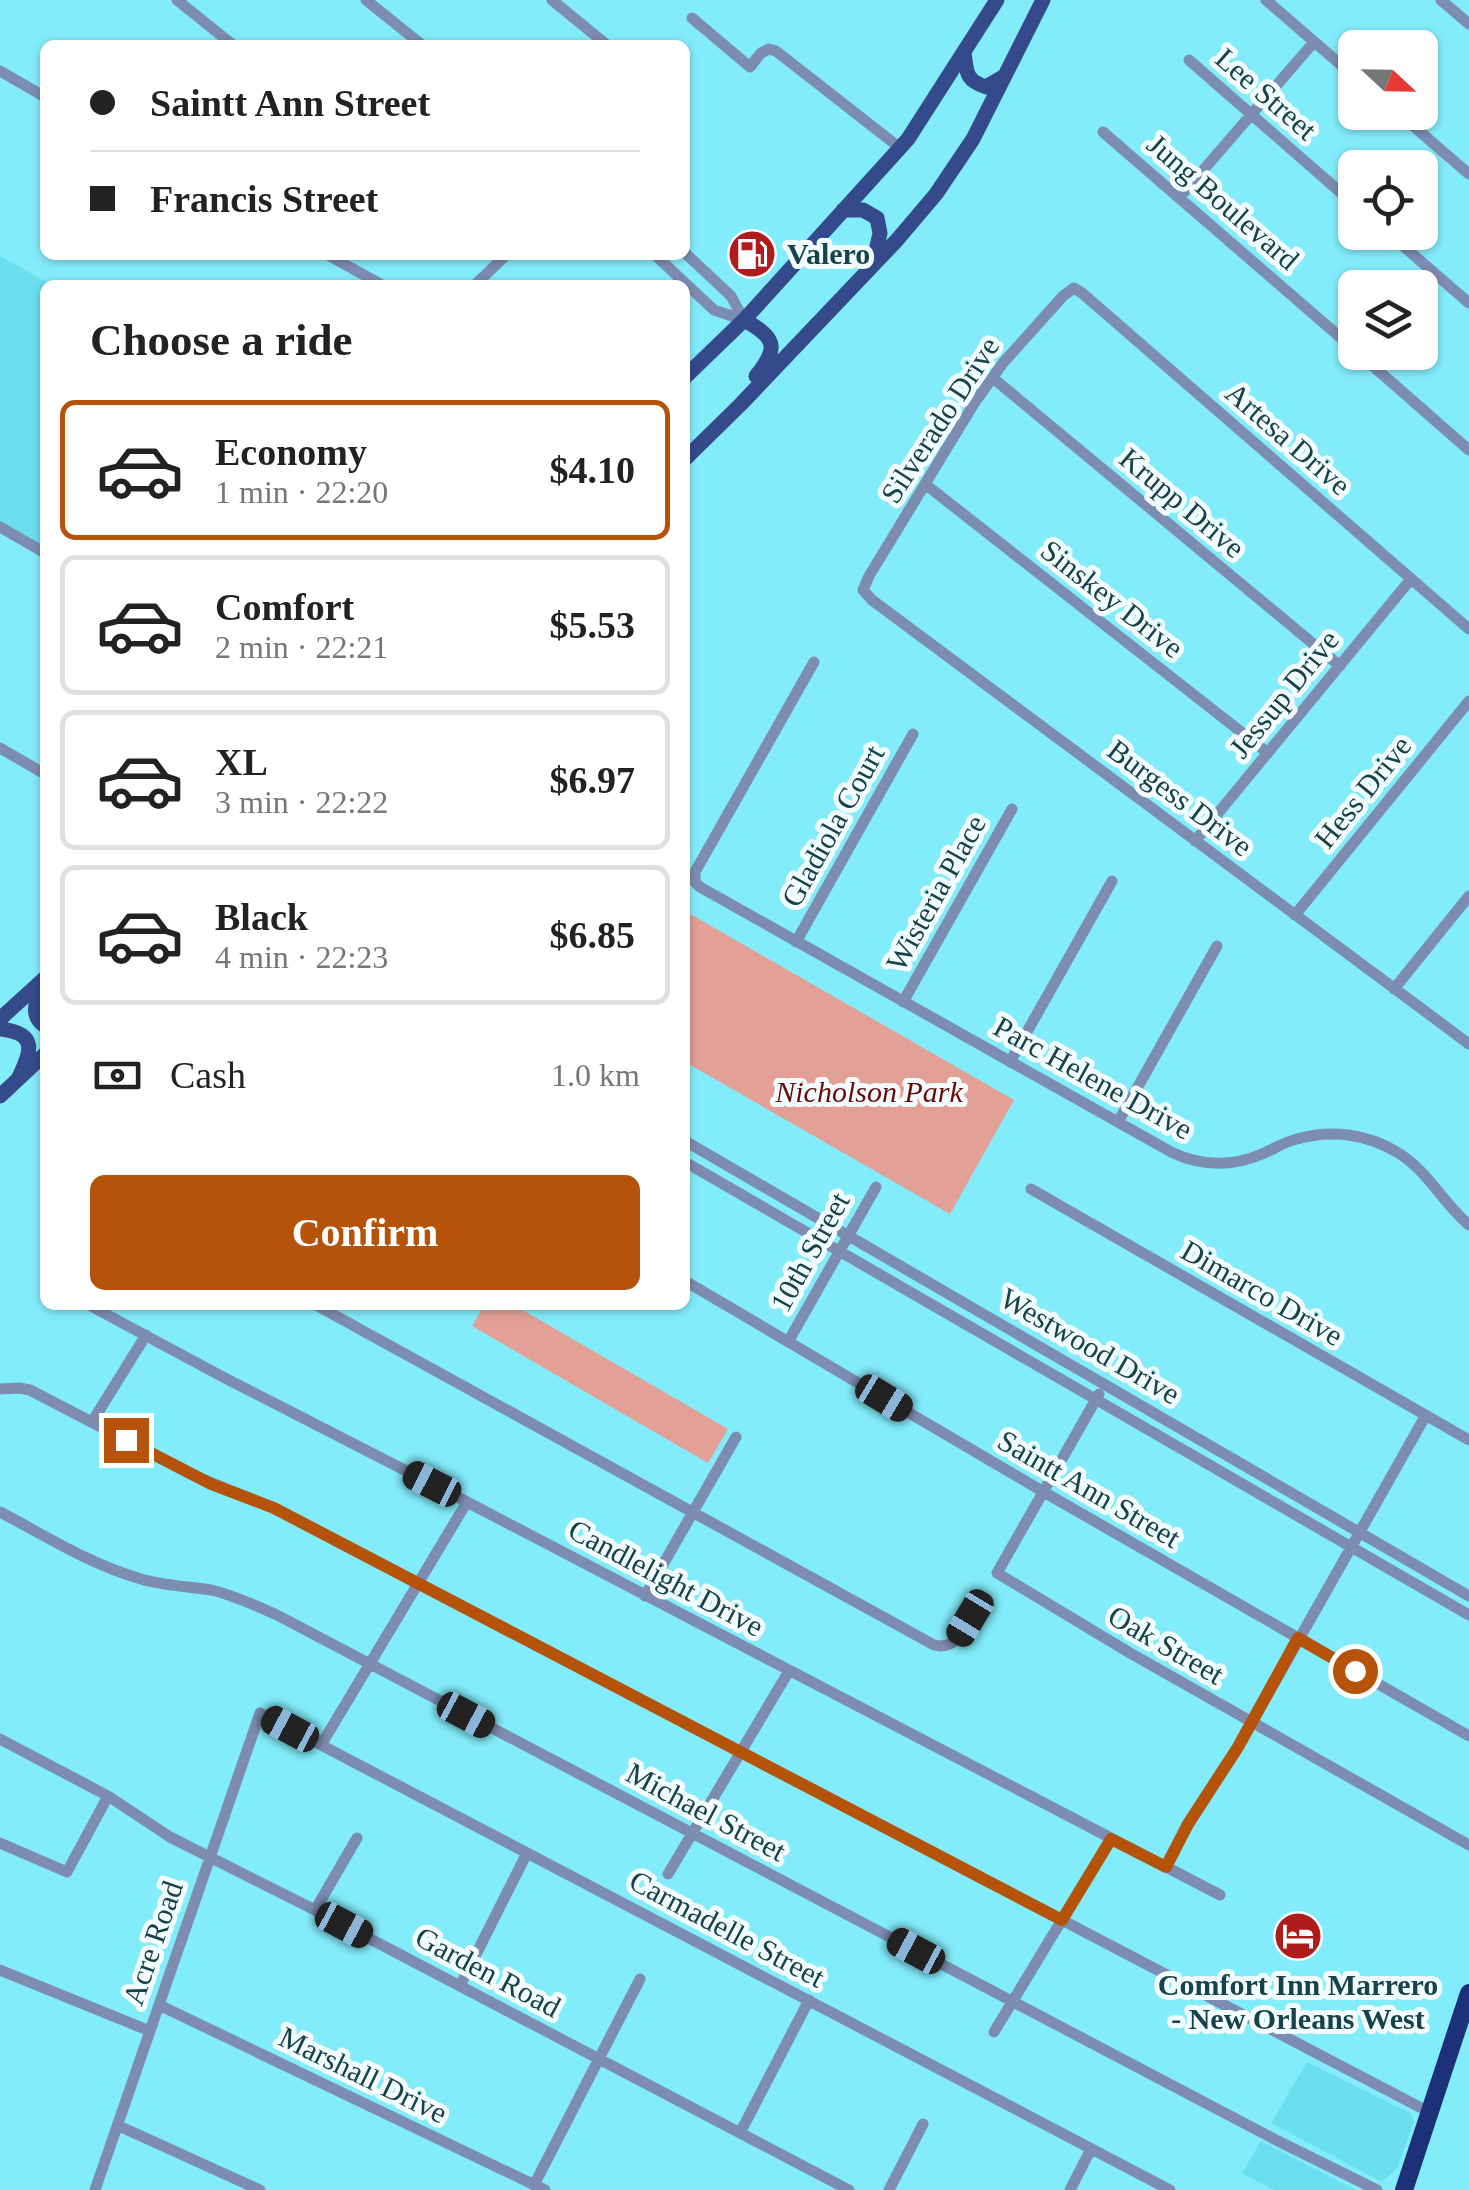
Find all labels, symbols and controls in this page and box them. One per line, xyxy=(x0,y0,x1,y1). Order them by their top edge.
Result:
north arrow xyxy=(1338,30,1438,130)
map controls xyxy=(1338,30,1438,370)
street label: Lee Street xyxy=(1209,41,1324,147)
text: Saintt Ann Street xyxy=(150,82,430,124)
street label: Jung Boulevard xyxy=(1141,127,1306,276)
button: locate xyxy=(1338,150,1438,250)
text: Francis Street xyxy=(150,178,378,220)
fuel station icon: Valero xyxy=(726,228,778,280)
place label: Valero xyxy=(787,237,870,270)
button: layers xyxy=(1338,270,1438,370)
text: Choose a ride xyxy=(90,315,353,365)
street label: Silverado Drive xyxy=(874,331,1005,509)
street label: Artesa Drive xyxy=(1219,376,1357,502)
icon: car xyxy=(95,425,185,515)
text: Economy xyxy=(215,431,367,473)
street label: Krupp Drive xyxy=(1113,441,1251,564)
text: $4.10 xyxy=(550,449,635,491)
text: 1 min · 22:20 xyxy=(215,474,388,510)
street label: Sinskey Drive xyxy=(1035,533,1190,664)
icon: car xyxy=(95,580,185,670)
text: Comfort xyxy=(215,586,354,628)
text: $5.53 xyxy=(550,604,635,646)
street label: Jessup Drive xyxy=(1222,623,1345,764)
text: 2 min · 22:21 xyxy=(215,629,388,665)
street label: Hess Drive xyxy=(1308,729,1418,854)
street label: Burgess Drive xyxy=(1102,733,1259,863)
icon: car xyxy=(95,735,185,825)
street label: Gladiola Court xyxy=(775,739,891,912)
text: XL xyxy=(215,741,268,783)
text: $6.97 xyxy=(550,759,635,801)
text: 3 min · 22:22 xyxy=(215,784,388,820)
street label: Wisteria Place xyxy=(879,809,992,976)
icon: car xyxy=(95,890,185,980)
text: Black xyxy=(215,896,308,938)
text: $6.85 xyxy=(550,914,635,956)
text: 4 min · 22:23 xyxy=(215,939,388,975)
street label: Parc Helene Drive xyxy=(988,1009,1198,1146)
icon: cash xyxy=(90,1048,145,1103)
text: Cash xyxy=(170,1054,246,1096)
text: 1.0 km xyxy=(551,1057,640,1093)
park label: Nicholson Park xyxy=(774,1075,963,1108)
button: Confirm xyxy=(90,1175,640,1290)
street label: 10th Street xyxy=(763,1186,856,1317)
street label: Dimarco Drive xyxy=(1176,1233,1349,1352)
street label: Westwood Drive xyxy=(995,1281,1186,1410)
car xyxy=(851,1370,917,1426)
route end xyxy=(104,1418,149,1463)
street label: Saintt Ann Street xyxy=(992,1423,1187,1554)
car xyxy=(398,1457,466,1511)
street label: Candlelight Drive xyxy=(563,1512,769,1643)
car xyxy=(942,1585,998,1651)
street label: Oak Street xyxy=(1103,1598,1230,1691)
route start xyxy=(1333,1649,1378,1694)
car xyxy=(432,1688,500,1742)
car xyxy=(256,1702,324,1756)
street label: Michael Street xyxy=(621,1756,792,1868)
street label: Carmadelle Street xyxy=(624,1863,831,1994)
street label: Acre Road xyxy=(116,1876,189,2009)
car xyxy=(310,1898,378,1952)
hotel icon: Comfort Inn Marrero - New Orleans West xyxy=(1272,1910,1324,1962)
street label: Garden Road xyxy=(410,1920,566,2023)
car xyxy=(882,1924,950,1978)
place label: Comfort Inn Marrero - New Orleans West xyxy=(1158,1968,1438,2035)
street label: Marshall Drive xyxy=(274,2020,452,2129)

